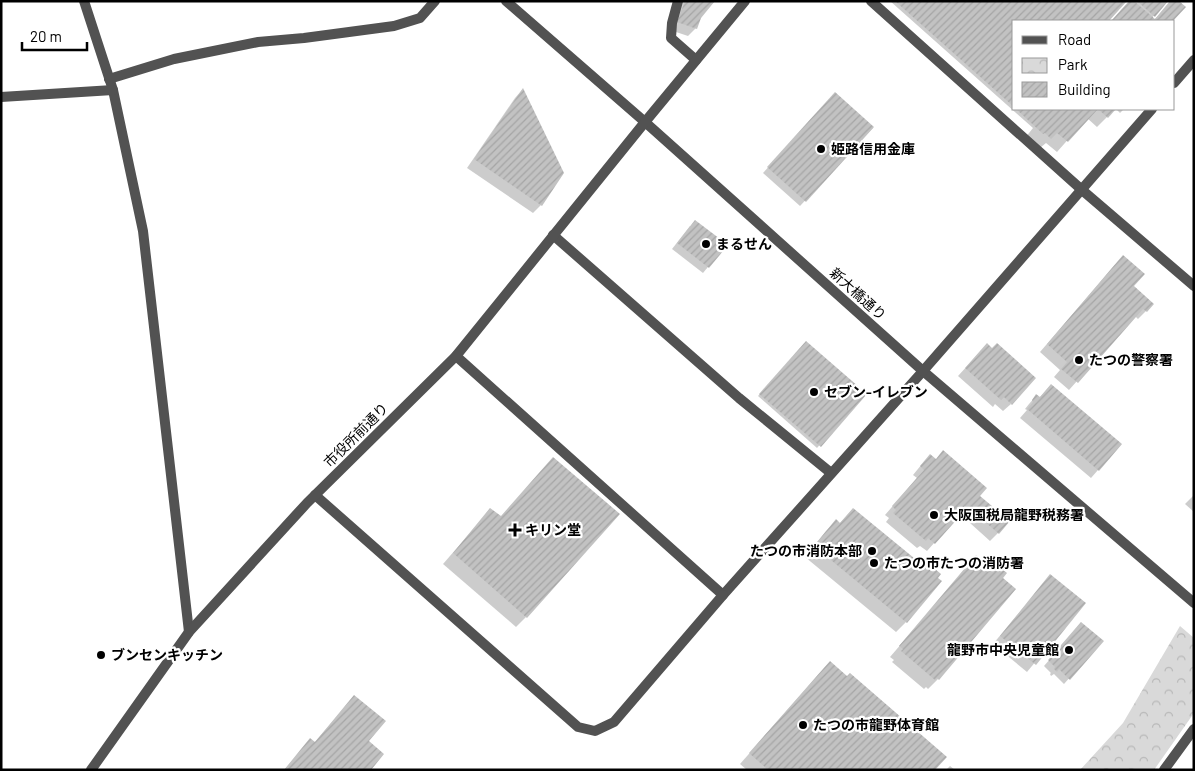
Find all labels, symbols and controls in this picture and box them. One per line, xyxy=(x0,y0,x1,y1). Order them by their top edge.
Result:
scale bar xyxy=(22,20,88,52)
legend xyxy=(1012,20,1175,110)
text: 20 m xyxy=(30,27,62,45)
text: Road xyxy=(1058,30,1091,48)
text: Park xyxy=(1058,55,1088,73)
text: Building xyxy=(1058,80,1111,98)
place label: 姫路信用金庫 xyxy=(831,140,915,157)
marker: 姫路信用金庫 xyxy=(815,143,827,155)
place label: まるせん xyxy=(716,235,772,252)
marker: まるせん xyxy=(700,238,712,250)
street label: 新大橋通り xyxy=(827,264,890,323)
place label: たつの警察署 xyxy=(1089,351,1173,368)
marker: たつの警察署 xyxy=(1073,354,1085,366)
place label: セブン-イレブン xyxy=(824,383,928,400)
marker: セブン-イレブン xyxy=(808,386,820,398)
street label: 市役所前通り xyxy=(320,399,391,470)
place label: 大阪国税局龍野税務署 xyxy=(944,506,1084,523)
marker: 大阪国税局龍野税務署 xyxy=(928,509,940,521)
place label: キリン堂 xyxy=(525,521,581,538)
marker: キリン堂 xyxy=(509,524,521,536)
place label: たつの市消防本部 xyxy=(750,542,862,559)
marker: たつの市消防本部 xyxy=(866,545,878,557)
place label: たつの市たつの消防署 xyxy=(884,554,1024,571)
marker: たつの市たつの消防署 xyxy=(868,557,880,569)
place label: 龍野市中央児童館 xyxy=(947,641,1059,658)
marker: 龍野市中央児童館 xyxy=(1063,644,1075,656)
place label: ブンセンキッチン xyxy=(111,646,223,663)
marker: ブンセンキッチン xyxy=(95,649,107,661)
place label: たつの市龍野体育館 xyxy=(813,716,939,733)
marker: たつの市龍野体育館 xyxy=(797,719,809,731)

